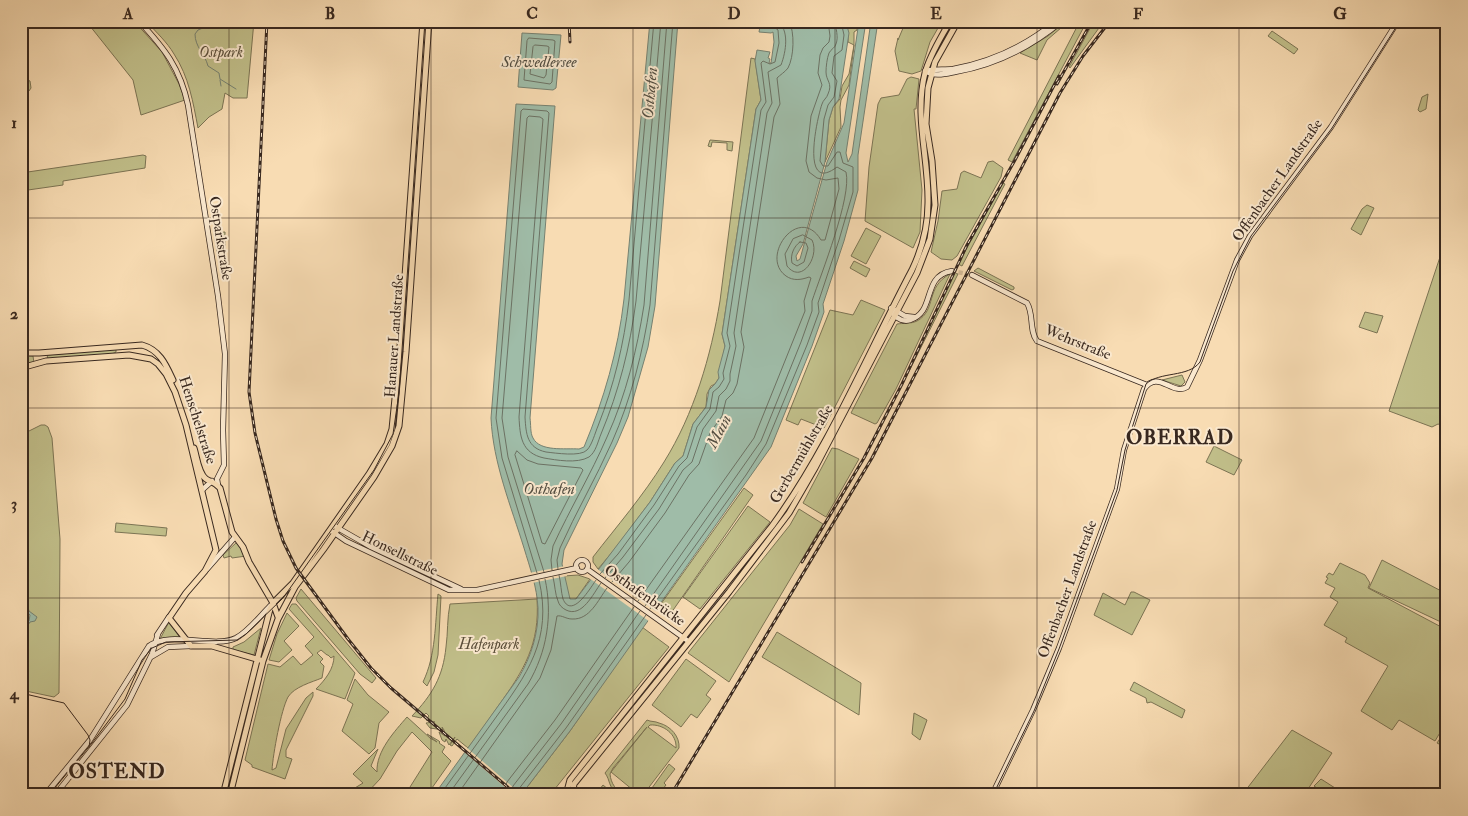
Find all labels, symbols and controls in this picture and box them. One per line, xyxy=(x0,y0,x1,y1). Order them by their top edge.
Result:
text: A xyxy=(122,4,134,24)
text: B xyxy=(325,4,335,24)
text: C xyxy=(526,4,538,24)
text: D xyxy=(727,4,741,24)
text: E xyxy=(930,4,942,24)
text: F xyxy=(1133,4,1143,24)
text: G xyxy=(1333,4,1347,24)
park label: Ostpark xyxy=(199,43,243,62)
water label: Schwedlersee xyxy=(500,52,577,72)
water label: Osthafen xyxy=(638,66,662,120)
text: 1 xyxy=(11,113,17,133)
street label: Offenbacher Landstraße xyxy=(1228,115,1327,245)
street label: Ostparkstraße xyxy=(204,195,237,282)
street label: Hanauer Landstraße xyxy=(381,274,408,398)
text: 2 xyxy=(10,304,18,324)
street label: Wehrstraße xyxy=(1041,320,1114,364)
street label: Henschelstraße xyxy=(174,374,221,467)
street label: Gerbermühlstraße xyxy=(766,402,837,507)
water label: Main xyxy=(701,411,736,452)
district label: OBERRAD xyxy=(1126,425,1234,450)
water label: Osthafen xyxy=(523,479,575,499)
text: 3 xyxy=(11,494,17,514)
street label: Offenbacher Landstraße xyxy=(1034,518,1101,661)
street label: Honsellstraße xyxy=(359,527,441,580)
street label: Osthafenbrücke xyxy=(600,560,689,630)
park label: Hafenpark xyxy=(457,635,520,654)
text: 4 xyxy=(9,684,20,704)
district label: OSTEND xyxy=(69,759,165,784)

